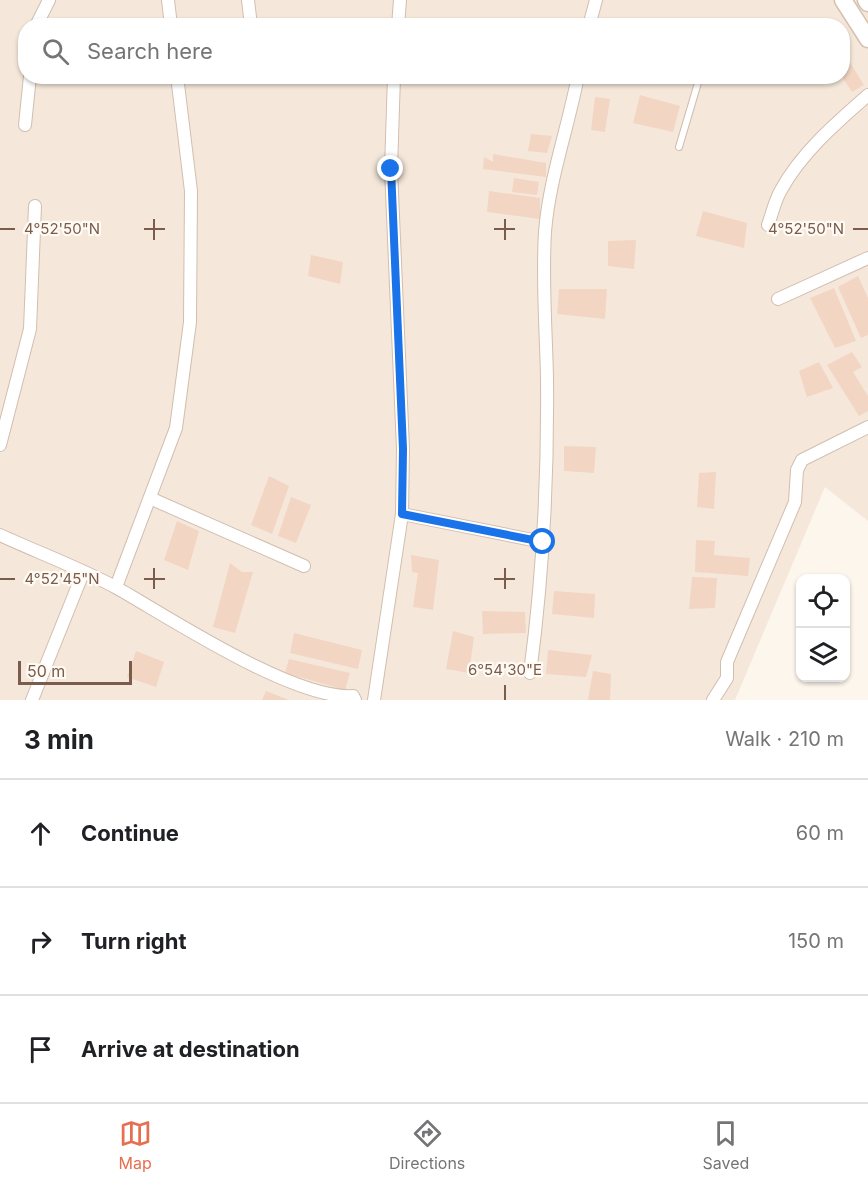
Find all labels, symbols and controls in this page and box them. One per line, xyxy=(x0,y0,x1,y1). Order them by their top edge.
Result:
search box xyxy=(18,18,850,84)
icon: search xyxy=(39,35,72,68)
text: Search here xyxy=(87,38,213,64)
route end xyxy=(377,155,403,181)
text: 4°52'50"N xyxy=(24,219,100,238)
text: 4°52'50"N xyxy=(768,219,844,238)
route start xyxy=(529,528,555,554)
text: 4°52'45"N xyxy=(24,569,100,588)
map controls xyxy=(796,574,850,682)
button: locate xyxy=(796,574,850,628)
button: layers xyxy=(796,628,850,682)
scale bar xyxy=(18,658,132,686)
text: 6°54'30"E xyxy=(468,660,542,679)
text: 50 m xyxy=(27,661,65,681)
text: 3 min xyxy=(24,724,94,755)
text: Walk · 210 m xyxy=(725,727,844,751)
icon: ahead xyxy=(24,817,57,850)
text: Continue xyxy=(81,820,179,846)
text: 60 m xyxy=(796,821,844,845)
icon: right xyxy=(24,925,57,958)
text: Turn right xyxy=(81,928,187,954)
text: 150 m xyxy=(788,929,844,953)
icon: arrive xyxy=(24,1033,57,1066)
text: Arrive at destination xyxy=(81,1036,300,1062)
tab: Map xyxy=(119,1117,152,1173)
tab: Directions xyxy=(389,1117,465,1173)
tab: Saved xyxy=(703,1117,749,1173)

